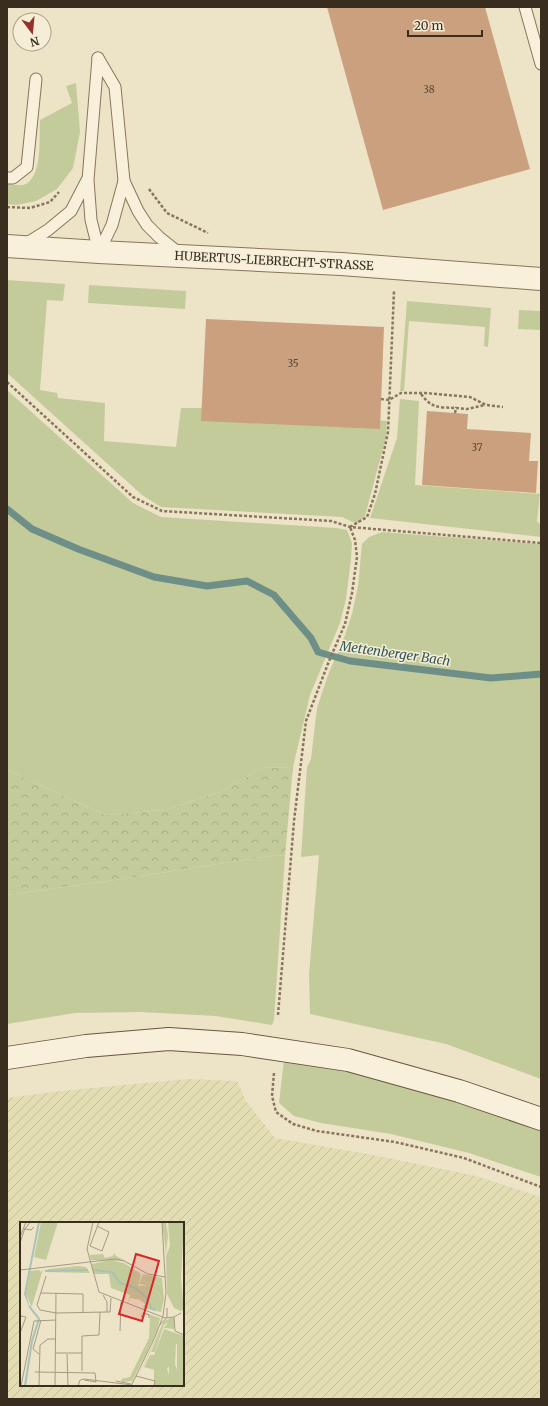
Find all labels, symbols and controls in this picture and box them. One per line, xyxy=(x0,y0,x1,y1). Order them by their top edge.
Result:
north arrow xyxy=(12,12,52,52)
scale bar xyxy=(408,12,482,38)
text: 20 m xyxy=(414,18,443,33)
text: N xyxy=(28,34,41,50)
house number: 38 xyxy=(423,83,435,96)
street label: HUBERTUS-LIEBRECHT-STRASSE xyxy=(174,248,374,273)
house number: 35 xyxy=(287,357,299,370)
house number: 37 xyxy=(471,441,483,454)
water label: Mettenberger Bach xyxy=(337,637,452,670)
inset map xyxy=(20,1222,184,1386)

